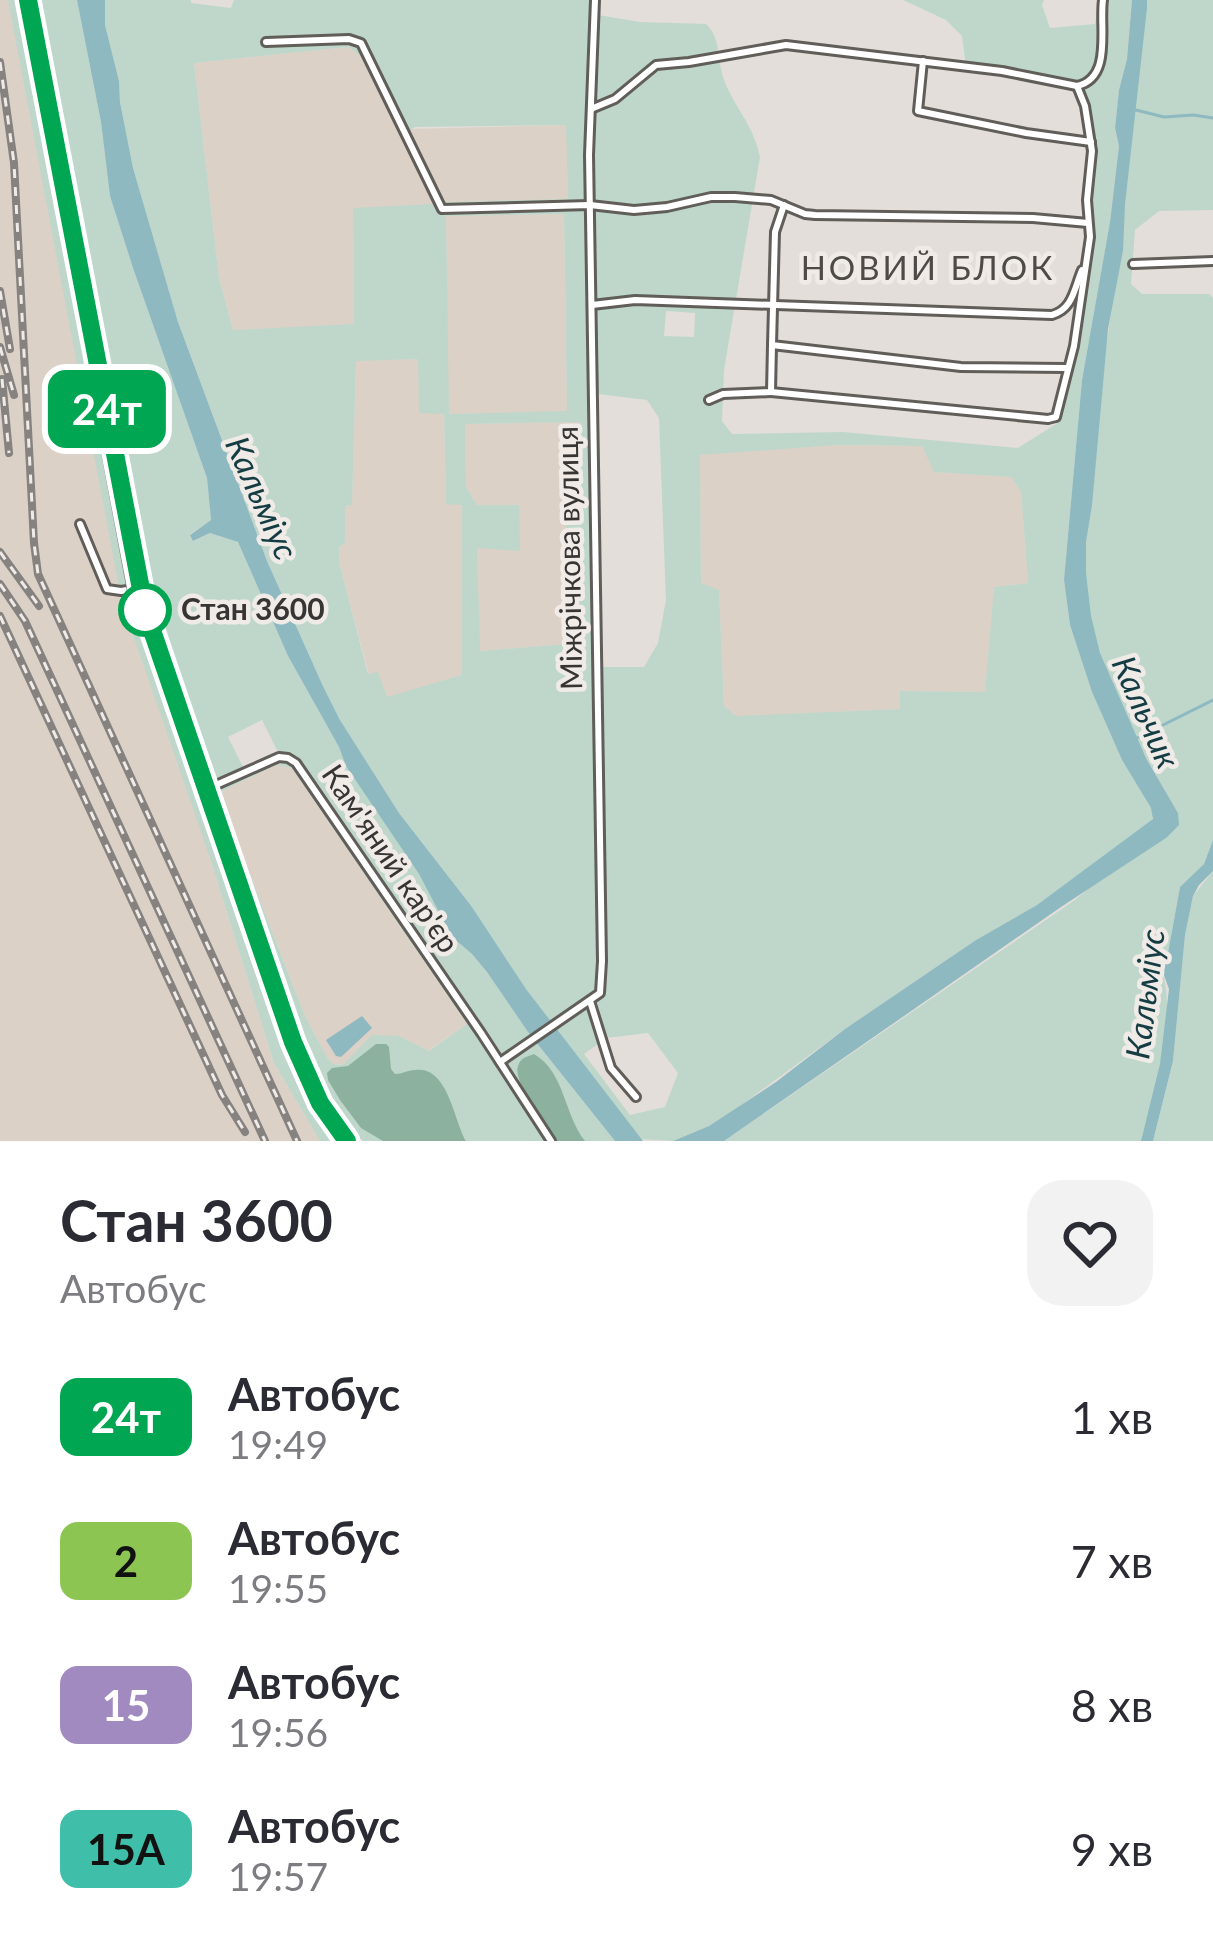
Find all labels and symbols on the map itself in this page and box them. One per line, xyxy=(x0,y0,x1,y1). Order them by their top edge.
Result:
district label: НОВИЙ БЛОК xyxy=(801,247,1055,287)
line badge: 24т xyxy=(38,370,176,448)
street label: Міжрічкова вулиця xyxy=(548,426,588,690)
water label: Кальміус xyxy=(218,430,308,565)
marker: Стан 3600 xyxy=(120,585,170,635)
place label: Стан 3600 xyxy=(181,590,325,626)
water label: Кальчик xyxy=(1105,649,1189,774)
street label: Кам'яний кар'єр xyxy=(315,757,468,959)
water label: Кальміус xyxy=(1116,927,1172,1061)

